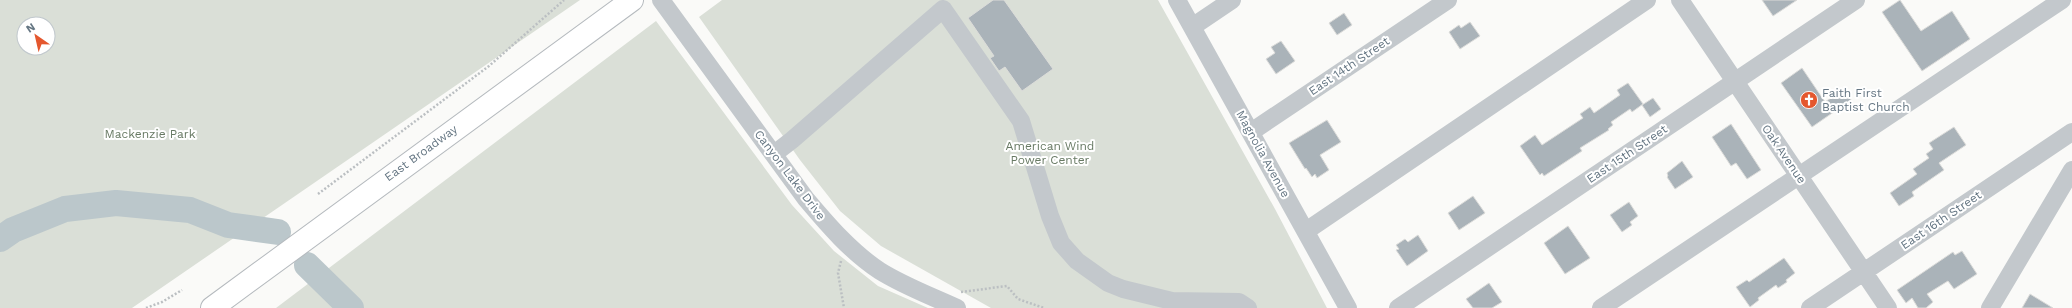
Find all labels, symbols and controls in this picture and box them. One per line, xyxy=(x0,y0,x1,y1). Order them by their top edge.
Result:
north arrow xyxy=(16,16,56,56)
text: N xyxy=(24,20,38,36)
street label: East 14th Street xyxy=(1306,34,1392,98)
place label: Faith First Baptist Church xyxy=(1822,86,1910,114)
church icon: Faith First Baptist Church xyxy=(1799,90,1819,110)
street label: Magnolia Avenue xyxy=(1233,108,1293,200)
street label: East Broadway xyxy=(382,121,461,184)
street label: East 15th Street xyxy=(1584,122,1670,186)
street label: Oak Avenue xyxy=(1759,122,1809,186)
park label: Mackenzie Park xyxy=(104,127,196,141)
street label: Canyon Lake Drive xyxy=(752,127,828,223)
park label: American Wind Power Center xyxy=(1006,139,1094,167)
street label: East 16th Street xyxy=(1898,188,1984,252)

